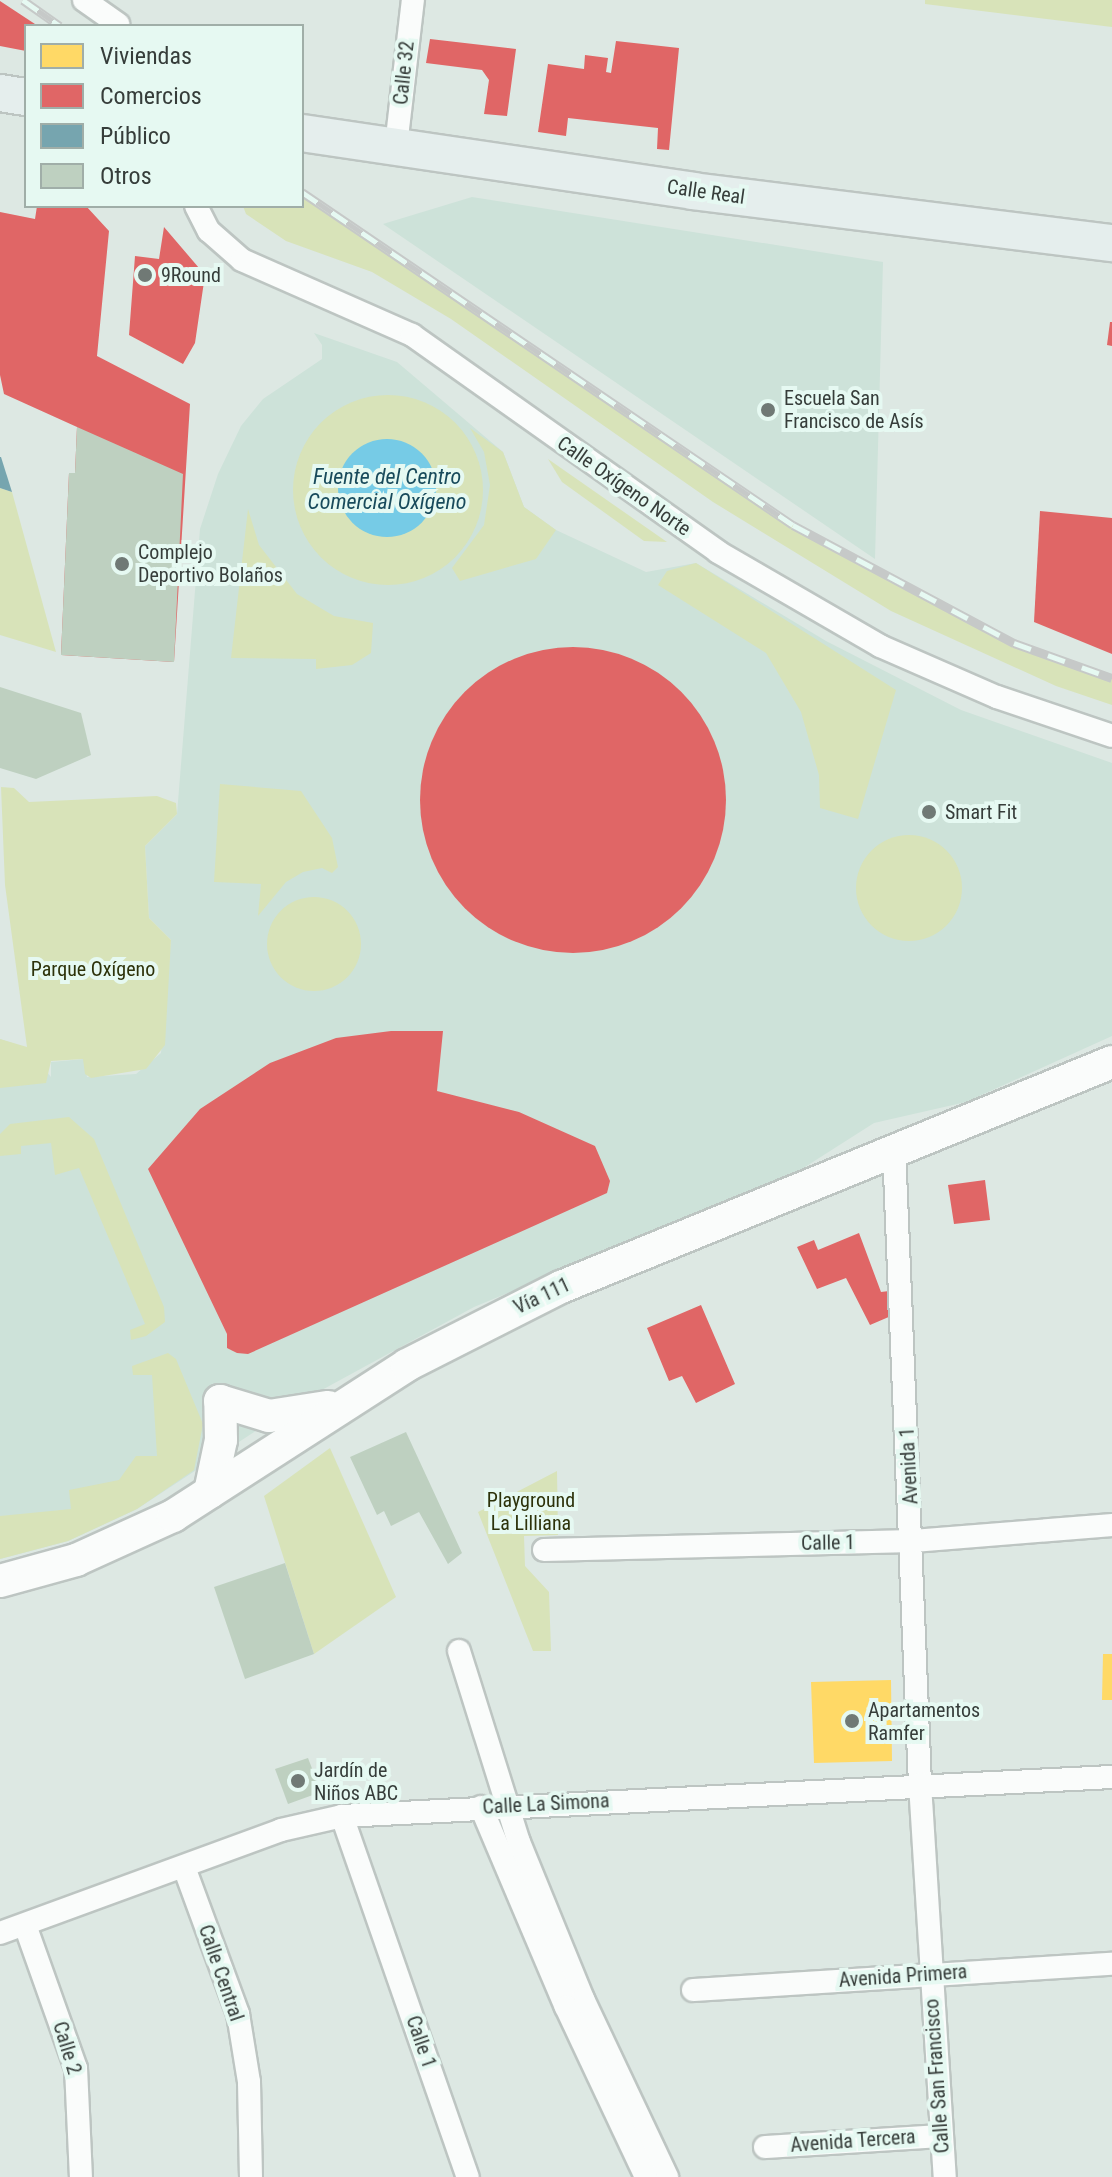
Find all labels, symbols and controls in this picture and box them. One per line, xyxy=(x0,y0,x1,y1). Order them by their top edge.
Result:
legend xyxy=(24,24,304,208)
street label: Calle 32 xyxy=(389,40,419,106)
text: Viviendas xyxy=(100,42,192,70)
text: Comercios xyxy=(100,82,202,110)
text: Público xyxy=(100,122,171,150)
text: Otros xyxy=(100,162,152,190)
street label: Calle Real xyxy=(666,175,746,209)
place label: 9Round xyxy=(161,263,221,287)
marker: 9Round xyxy=(136,266,154,284)
place label: Escuela San Francisco de Asís xyxy=(784,386,924,433)
marker: Escuela San Francisco de Asís xyxy=(759,401,777,419)
street label: Calle Oxígeno Norte xyxy=(553,431,695,541)
water label: Fuente del Centro Comercial Oxígeno xyxy=(308,463,466,514)
place label: Complejo Deportivo Bolaños xyxy=(138,540,283,587)
marker: Complejo Deportivo Bolaños xyxy=(113,555,131,573)
place label: Smart Fit xyxy=(945,800,1017,824)
marker: Smart Fit xyxy=(920,803,938,821)
park label: Parque Oxígeno xyxy=(31,957,155,981)
street label: Vía 111 xyxy=(510,1273,574,1319)
street label: Avenida 1 xyxy=(895,1427,923,1505)
park label: Playground La Lilliana xyxy=(487,1489,575,1536)
street label: Calle 1 xyxy=(801,1531,855,1555)
place label: Apartamentos Ramfer xyxy=(868,1698,980,1745)
marker: Apartamentos Ramfer xyxy=(843,1712,861,1730)
place label: Jardín de Niños ABC xyxy=(314,1758,398,1805)
marker: Jardín de Niños ABC xyxy=(289,1772,307,1790)
street label: Calle La Simona xyxy=(482,1789,610,1819)
street label: Calle Central xyxy=(193,1922,249,2024)
street label: Avenida Primera xyxy=(838,1960,968,1992)
street label: Calle San Francisco xyxy=(920,1998,954,2154)
street label: Calle 1 xyxy=(401,2013,441,2071)
street label: Calle 2 xyxy=(48,2019,86,2077)
street label: Avenida Tercera xyxy=(789,2125,917,2157)

